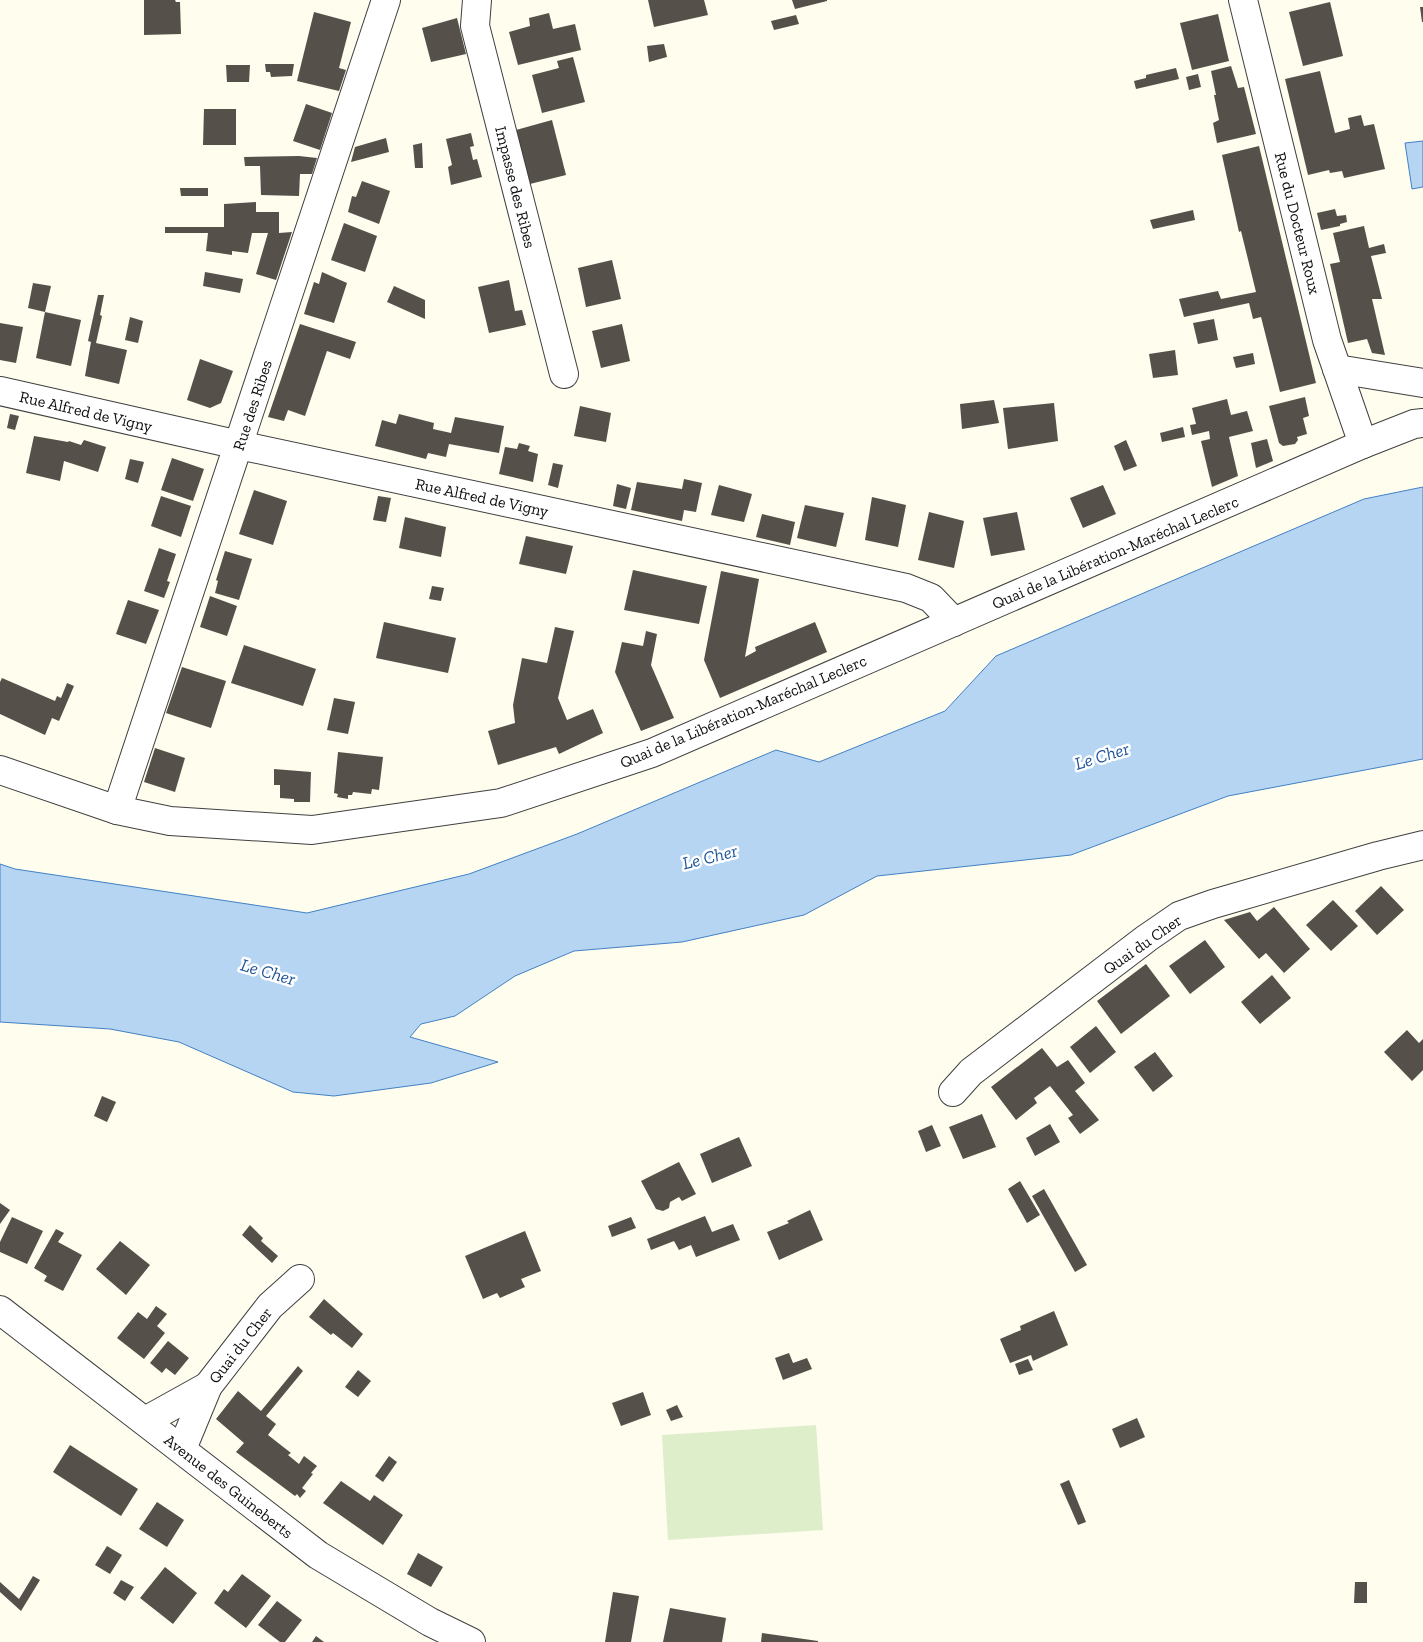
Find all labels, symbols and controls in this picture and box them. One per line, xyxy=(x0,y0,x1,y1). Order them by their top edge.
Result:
street label: Impasse des Ribes xyxy=(491,124,540,250)
street label: Rue du Docteur Roux xyxy=(1271,150,1324,296)
street label: Rue des Ribes xyxy=(229,357,276,453)
street label: Rue Alfred de Vigny xyxy=(18,387,155,436)
street label: Rue Alfred de Vigny xyxy=(414,474,551,521)
street label: Quai de la Libération-Maréchal Leclerc xyxy=(989,492,1241,613)
street label: Quai de la Libération-Maréchal Leclerc xyxy=(617,651,869,772)
water label: Le Cher xyxy=(1072,737,1133,775)
water label: Le Cher xyxy=(680,839,741,874)
street label: Quai du Cher xyxy=(1099,910,1185,978)
water label: Le Cher xyxy=(238,954,299,990)
street label: Quai du Cher xyxy=(205,1303,276,1387)
street label: Avenue des Guineberts xyxy=(161,1430,297,1543)

